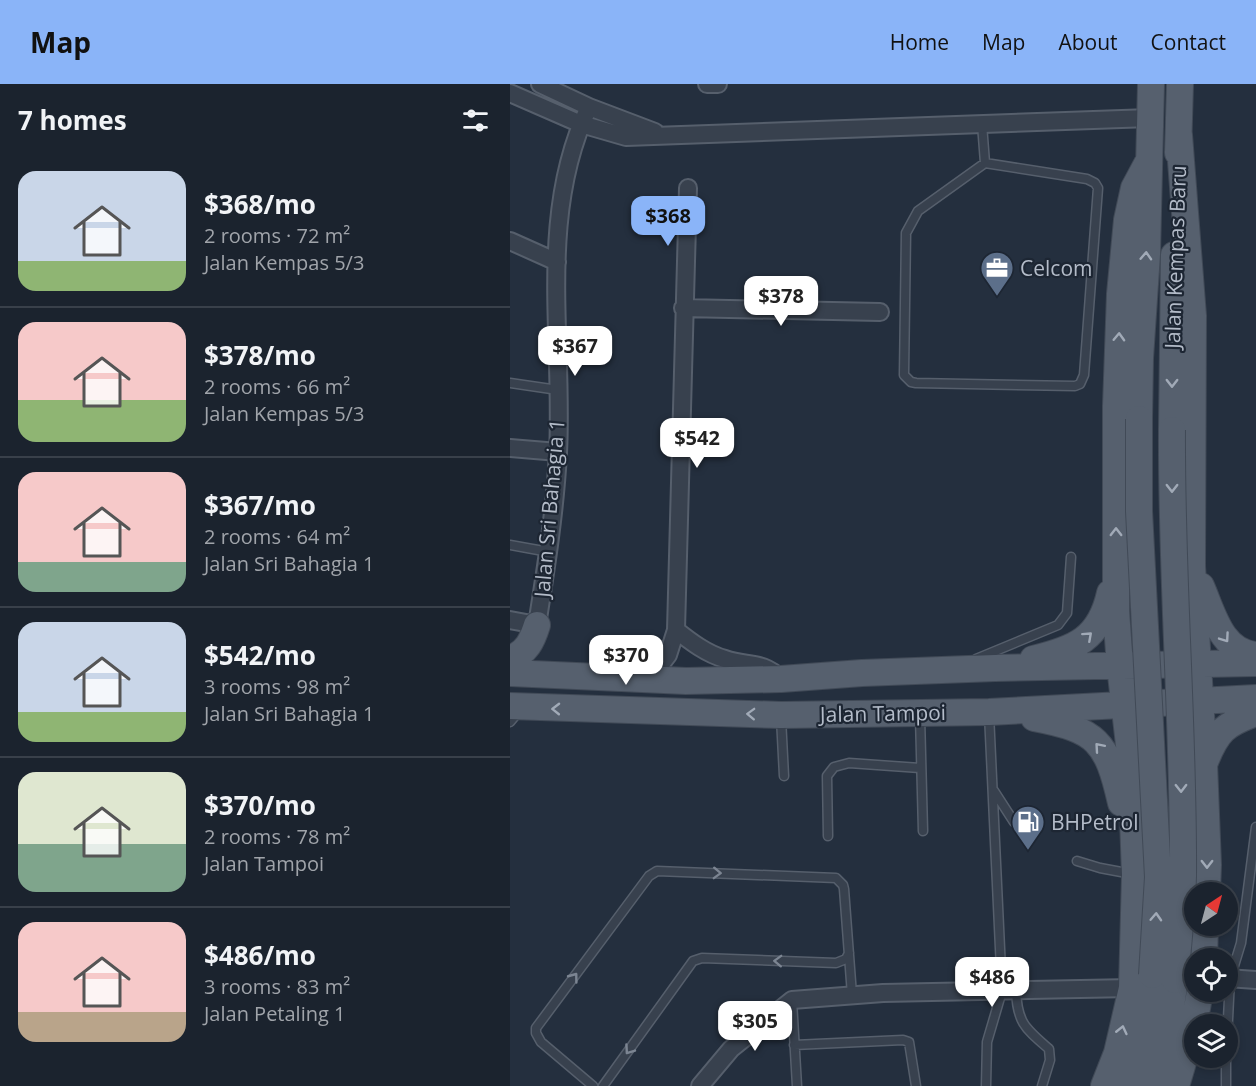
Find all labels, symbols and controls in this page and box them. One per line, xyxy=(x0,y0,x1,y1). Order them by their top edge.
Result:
text: Map xyxy=(30,23,91,61)
text: Home xyxy=(890,28,949,56)
text: Map xyxy=(982,28,1025,56)
text: About xyxy=(1058,28,1118,56)
text: Contact xyxy=(1151,28,1226,56)
text: 7 homes xyxy=(18,102,127,138)
icon: filters xyxy=(459,104,492,137)
street label: Jalan Kempas Baru xyxy=(1158,165,1192,351)
text: $368/mo xyxy=(204,186,316,222)
icon: home xyxy=(66,195,138,267)
pin: $368 xyxy=(632,196,704,247)
text: $368 xyxy=(645,202,691,229)
text: 2 rooms · 72 m² xyxy=(204,222,350,249)
text: Jalan Kempas 5/3 xyxy=(204,249,364,276)
office icon: Celcom xyxy=(979,250,1015,297)
one-way arrow xyxy=(1140,252,1153,261)
place label: Celcom xyxy=(1020,254,1092,282)
pin: $378 xyxy=(745,276,817,327)
text: $378 xyxy=(758,282,804,309)
pin: $367 xyxy=(539,326,611,377)
text: $367 xyxy=(552,332,598,359)
one-way arrow xyxy=(1113,332,1125,341)
text: $378/mo xyxy=(204,337,316,373)
icon: home xyxy=(66,346,138,418)
text: 2 rooms · 66 m² xyxy=(204,373,350,400)
one-way arrow xyxy=(1166,378,1178,387)
text: Jalan Kempas 5/3 xyxy=(204,400,364,427)
street label: Jalan Sri Bahagia 1 xyxy=(527,418,571,600)
pin: $542 xyxy=(661,418,733,469)
text: $542 xyxy=(674,424,720,451)
one-way arrow xyxy=(1165,484,1178,493)
text: $367/mo xyxy=(204,487,316,523)
icon: home xyxy=(66,496,138,568)
text: 2 rooms · 64 m² xyxy=(204,523,350,550)
one-way arrow xyxy=(1110,527,1122,536)
text: Jalan Sri Bahagia 1 xyxy=(204,550,375,577)
one-way arrow xyxy=(1218,631,1229,642)
one-way arrow xyxy=(1082,632,1092,643)
pin: $370 xyxy=(590,635,662,686)
text: $542/mo xyxy=(204,637,316,673)
text: $370 xyxy=(603,641,649,668)
icon: home xyxy=(66,646,138,718)
text: 3 rooms · 98 m² xyxy=(204,673,350,700)
street label: Jalan Tampoi xyxy=(818,698,946,728)
text: Jalan Sri Bahagia 1 xyxy=(204,700,375,727)
one-way arrow xyxy=(552,702,561,715)
one-way arrow xyxy=(746,708,755,720)
one-way arrow xyxy=(1096,742,1107,753)
one-way arrow xyxy=(1175,784,1188,793)
text: $370/mo xyxy=(204,787,316,823)
icon: home xyxy=(66,796,138,868)
fuel station icon: BHPetrol xyxy=(1010,804,1046,851)
place label: BHPetrol xyxy=(1051,808,1138,836)
text: 2 rooms · 78 m² xyxy=(204,823,350,850)
text: Jalan Tampoi xyxy=(204,850,324,877)
one-way arrow xyxy=(1201,859,1213,868)
one-way arrow xyxy=(712,866,721,879)
north arrow xyxy=(1184,882,1238,936)
map controls xyxy=(1184,882,1238,1068)
one-way arrow xyxy=(1149,912,1162,921)
text: $486/mo xyxy=(204,937,316,973)
icon: home xyxy=(66,946,138,1018)
button: locate xyxy=(1184,948,1238,1002)
one-way arrow xyxy=(773,955,782,967)
pin: $486 xyxy=(956,957,1028,1008)
text: $486 xyxy=(969,963,1015,990)
text: 3 rooms · 83 m² xyxy=(204,973,350,1000)
one-way arrow xyxy=(566,973,577,984)
text: Jalan Petaling 1 xyxy=(204,1000,345,1027)
pin: $305 xyxy=(719,1001,791,1052)
text: $305 xyxy=(732,1007,778,1034)
button: layers xyxy=(1184,1014,1238,1068)
one-way arrow xyxy=(1114,1026,1127,1036)
one-way arrow xyxy=(625,1044,636,1055)

